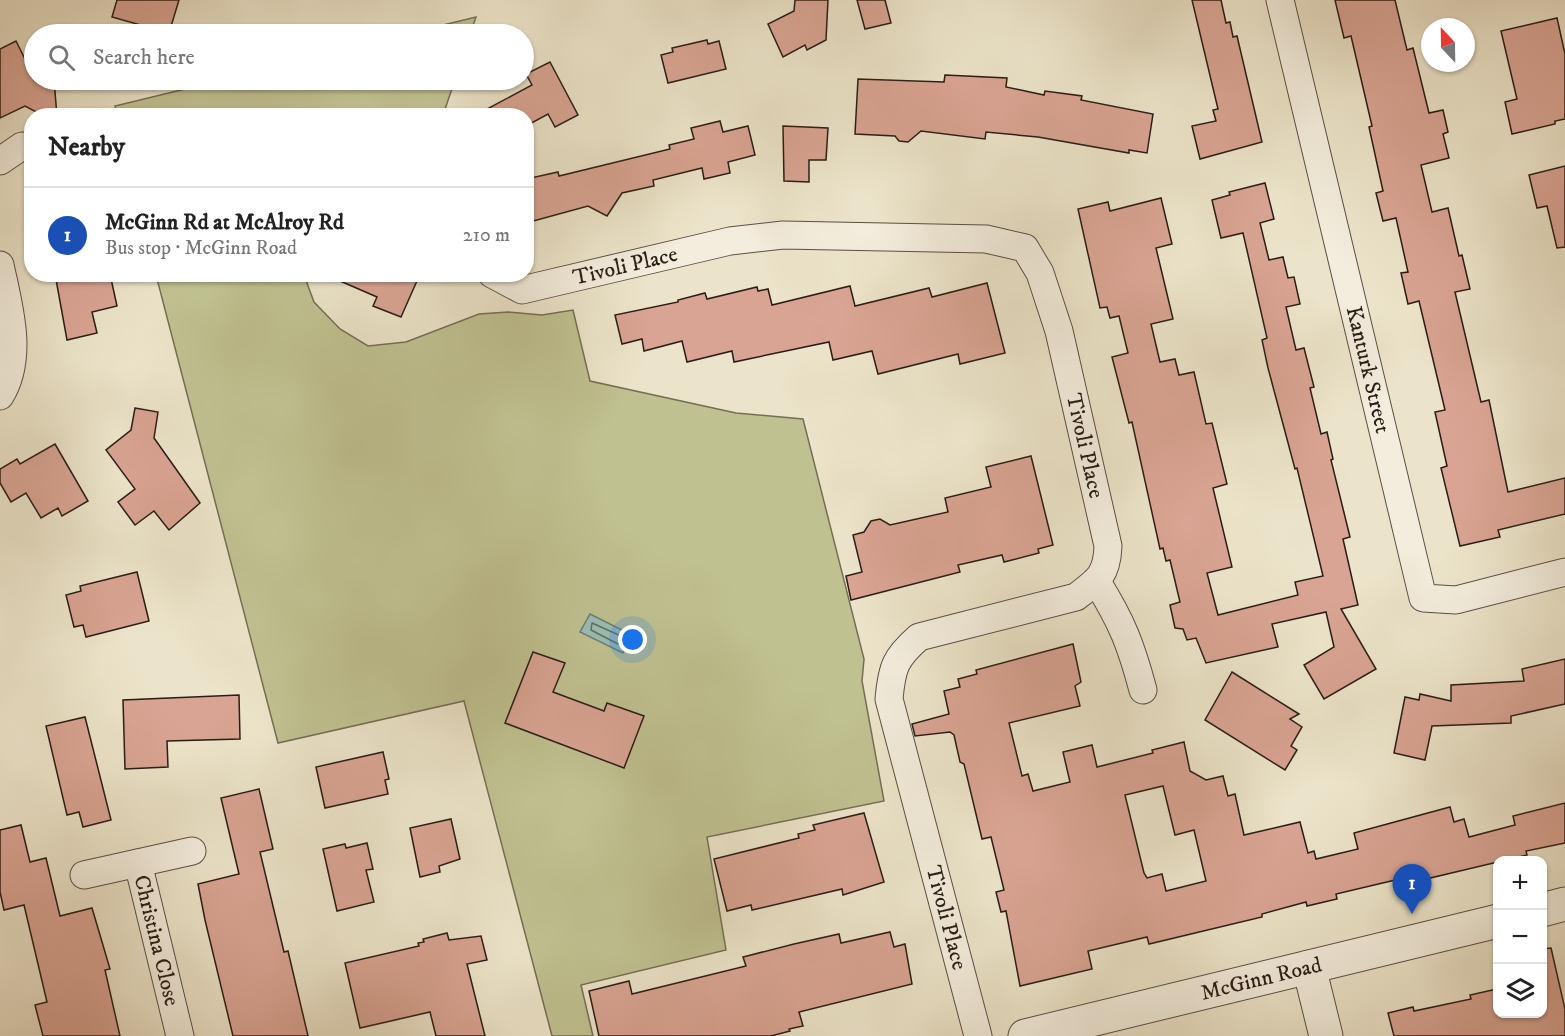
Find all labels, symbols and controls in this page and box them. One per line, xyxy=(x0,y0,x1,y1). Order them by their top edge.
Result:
north arrow xyxy=(1421,18,1475,72)
search box xyxy=(24,24,534,90)
icon: search xyxy=(45,41,78,74)
text: Search here xyxy=(93,44,195,71)
text: Nearby xyxy=(48,131,125,164)
text: McGinn Rd at McAlroy Rd xyxy=(105,209,344,236)
text: 1 xyxy=(64,223,71,248)
text: 210 m xyxy=(463,223,510,248)
text: Bus stop · McGinn Road xyxy=(105,236,297,261)
street label: Tivoli Place xyxy=(570,240,680,291)
street label: Kanturk Street xyxy=(1340,303,1397,436)
street label: Tivoli Place xyxy=(1060,391,1110,501)
your location xyxy=(618,625,647,654)
map controls xyxy=(1493,856,1547,1018)
button: + xyxy=(1493,856,1547,910)
street label: Tivoli Place xyxy=(920,863,973,973)
pin: 1 xyxy=(1392,864,1432,914)
street label: Christina Close xyxy=(128,872,186,1009)
button: − xyxy=(1493,910,1547,964)
street label: McGinn Road xyxy=(1198,951,1324,1006)
button: layers xyxy=(1493,964,1547,1018)

